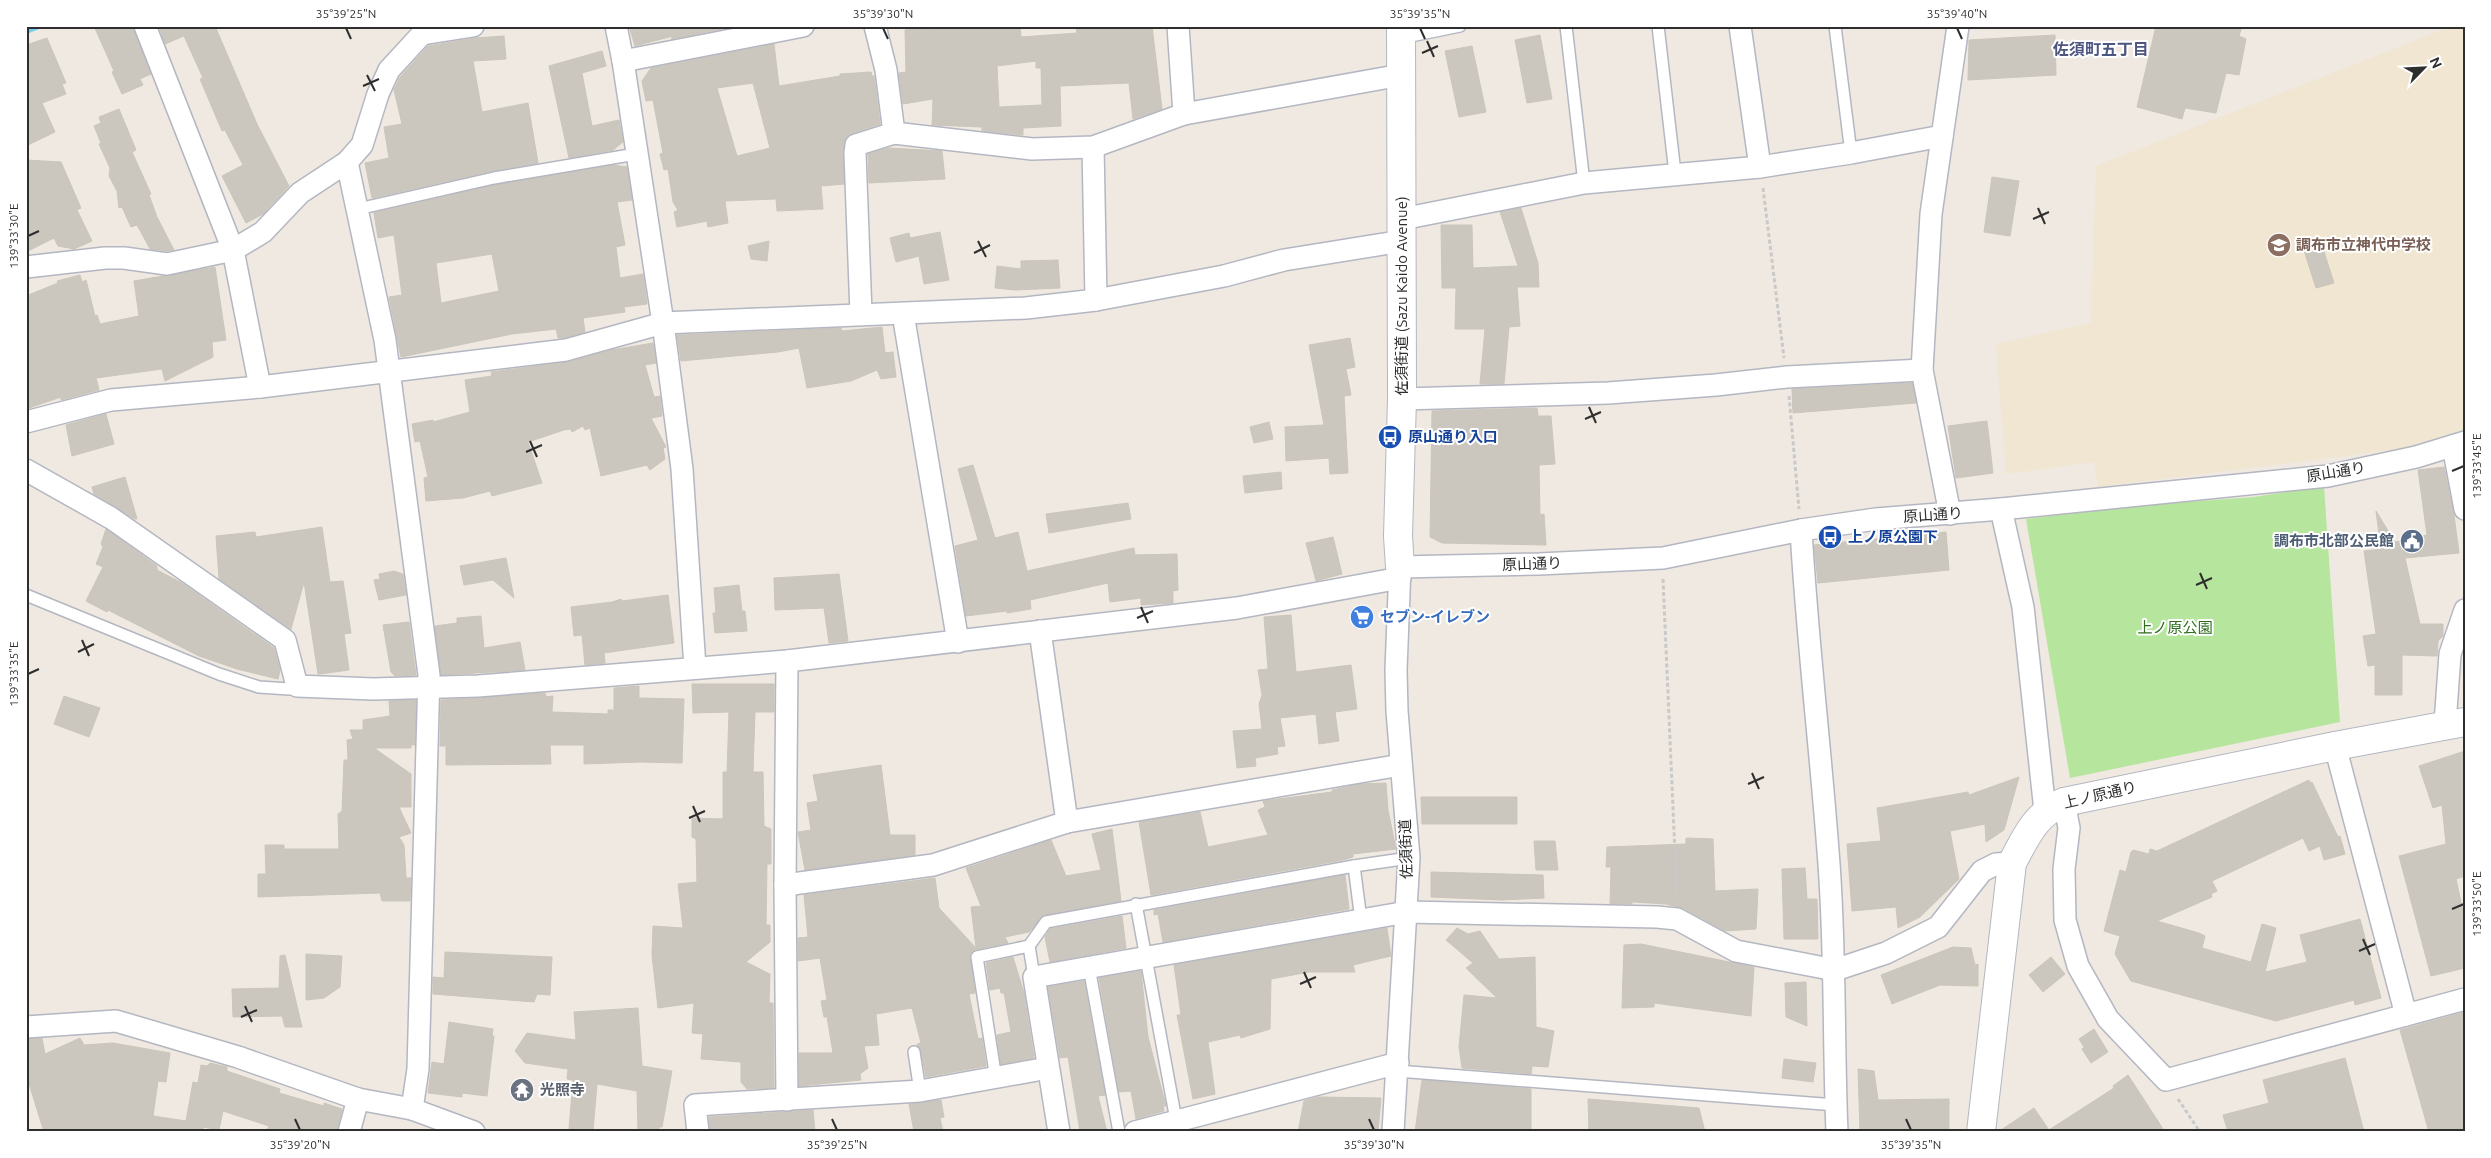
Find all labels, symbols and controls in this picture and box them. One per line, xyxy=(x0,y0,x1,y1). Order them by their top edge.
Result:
text: 35°39'25"N xyxy=(316,7,376,20)
text: 35°39'30"N xyxy=(853,7,913,20)
text: 35°39'35"N xyxy=(1390,7,1450,20)
text: 35°39'40"N xyxy=(1927,7,1987,20)
district label: 佐須町五丁目 xyxy=(2052,40,2149,58)
north arrow xyxy=(2398,42,2448,92)
text: N xyxy=(2426,55,2445,71)
street label: 佐須街道 (Sazu Kaido Avenue) xyxy=(1393,196,1410,396)
text: 139°33'30"E xyxy=(7,203,20,269)
school or university icon: 調布市立神代中学校 xyxy=(2266,232,2292,258)
place label: 調布市立神代中学校 xyxy=(2296,236,2431,253)
bus stop icon: 原山通り入口 xyxy=(1377,424,1403,450)
place label: 原山通り入口 xyxy=(1408,428,1498,445)
text: 139°33'45"E xyxy=(2470,433,2483,499)
street label: 原山通り xyxy=(2305,458,2367,485)
street label: 原山通り xyxy=(1902,504,1963,525)
bus stop icon: 上ノ原公園下 xyxy=(1817,524,1843,550)
place label: 上ノ原公園下 xyxy=(1848,528,1938,545)
public building icon: 調布市北部公民館 xyxy=(2399,528,2425,554)
place label: 調布市北部公民館 xyxy=(2274,532,2394,549)
street label: 原山通り xyxy=(1502,554,1562,573)
supermarket icon: セブン-イレブン xyxy=(1349,604,1375,630)
place label: セブン-イレブン xyxy=(1380,608,1490,625)
park label: 上ノ原公園 xyxy=(2137,619,2213,636)
text: 139°33'35"E xyxy=(7,641,20,707)
street label: 上ノ原通り xyxy=(2061,778,2138,811)
street label: 佐須街道 xyxy=(1396,819,1415,879)
text: 139°33'50"E xyxy=(2470,871,2483,937)
temple icon: 光照寺 xyxy=(509,1077,535,1103)
place label: 光照寺 xyxy=(540,1081,585,1098)
text: 35°39'20"N xyxy=(270,1138,330,1151)
text: 35°39'25"N xyxy=(807,1138,867,1151)
text: 35°39'30"N xyxy=(1344,1138,1404,1151)
text: 35°39'35"N xyxy=(1881,1138,1941,1151)

